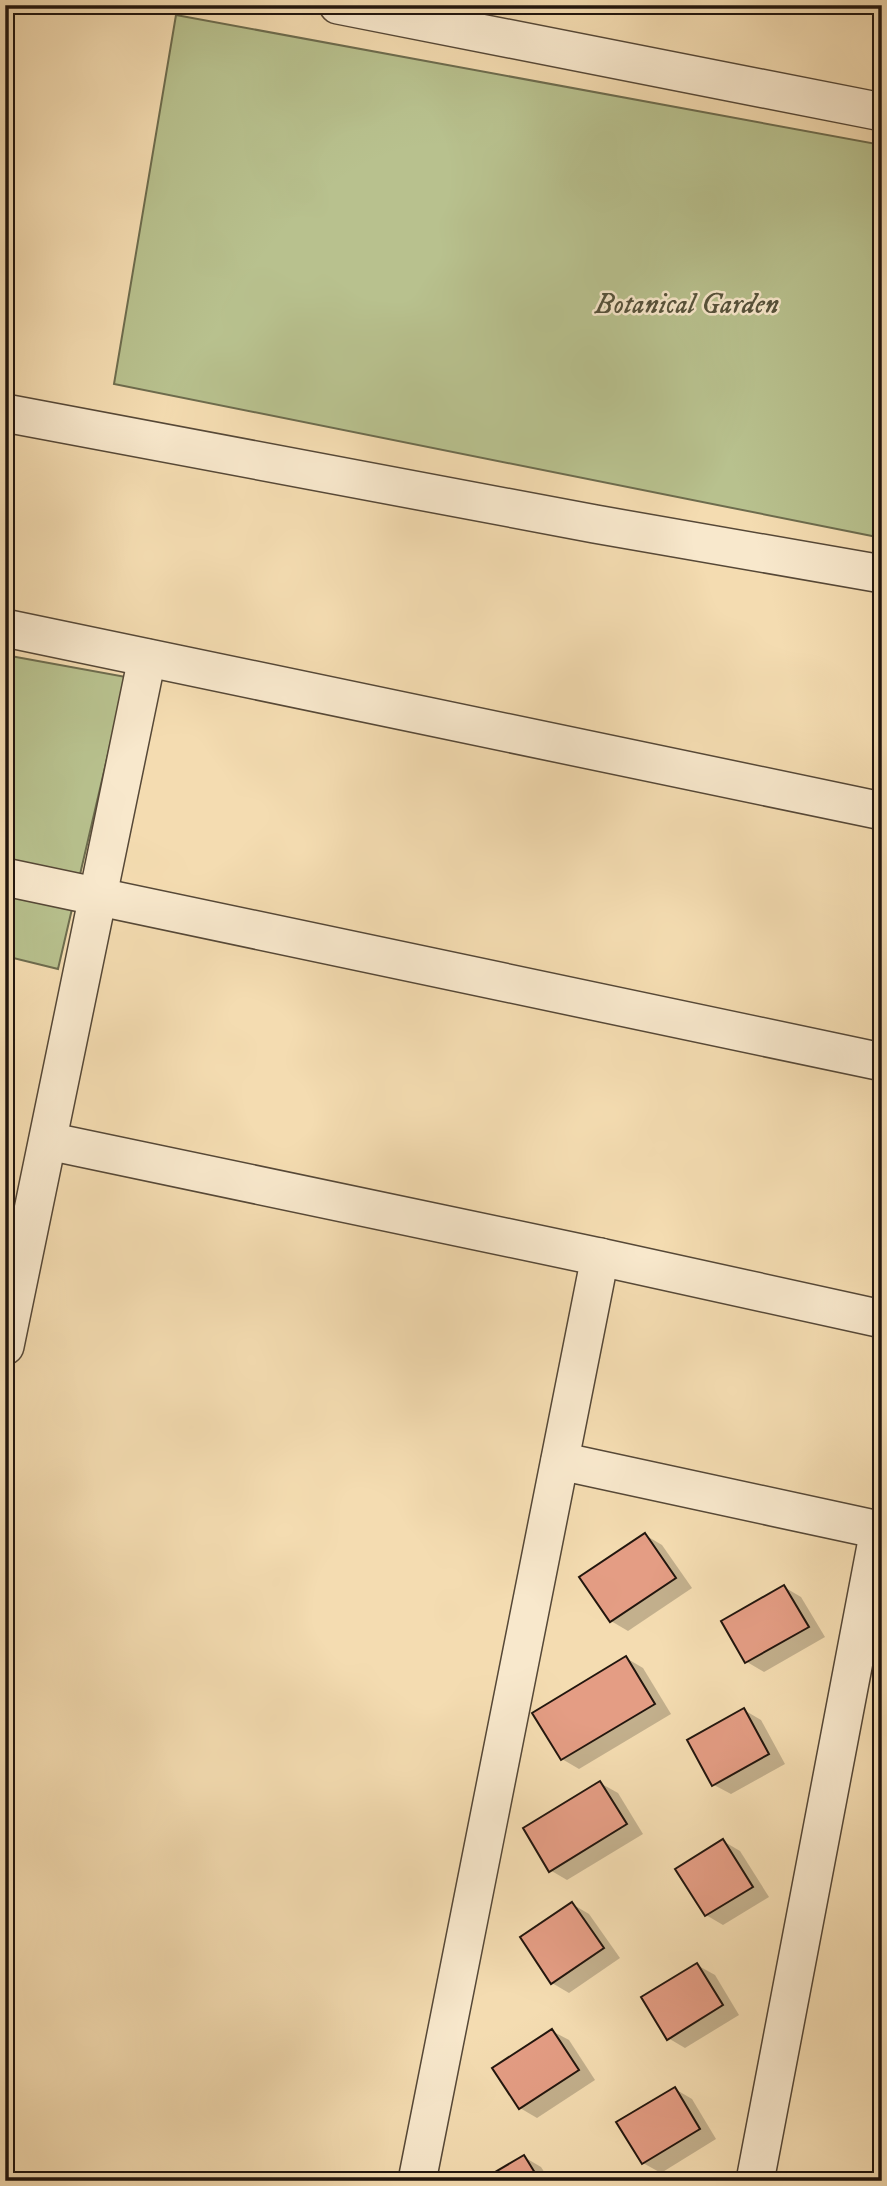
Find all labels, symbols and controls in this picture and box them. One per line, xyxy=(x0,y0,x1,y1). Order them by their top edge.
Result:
park label: Botanical Garden xyxy=(594,287,779,322)

